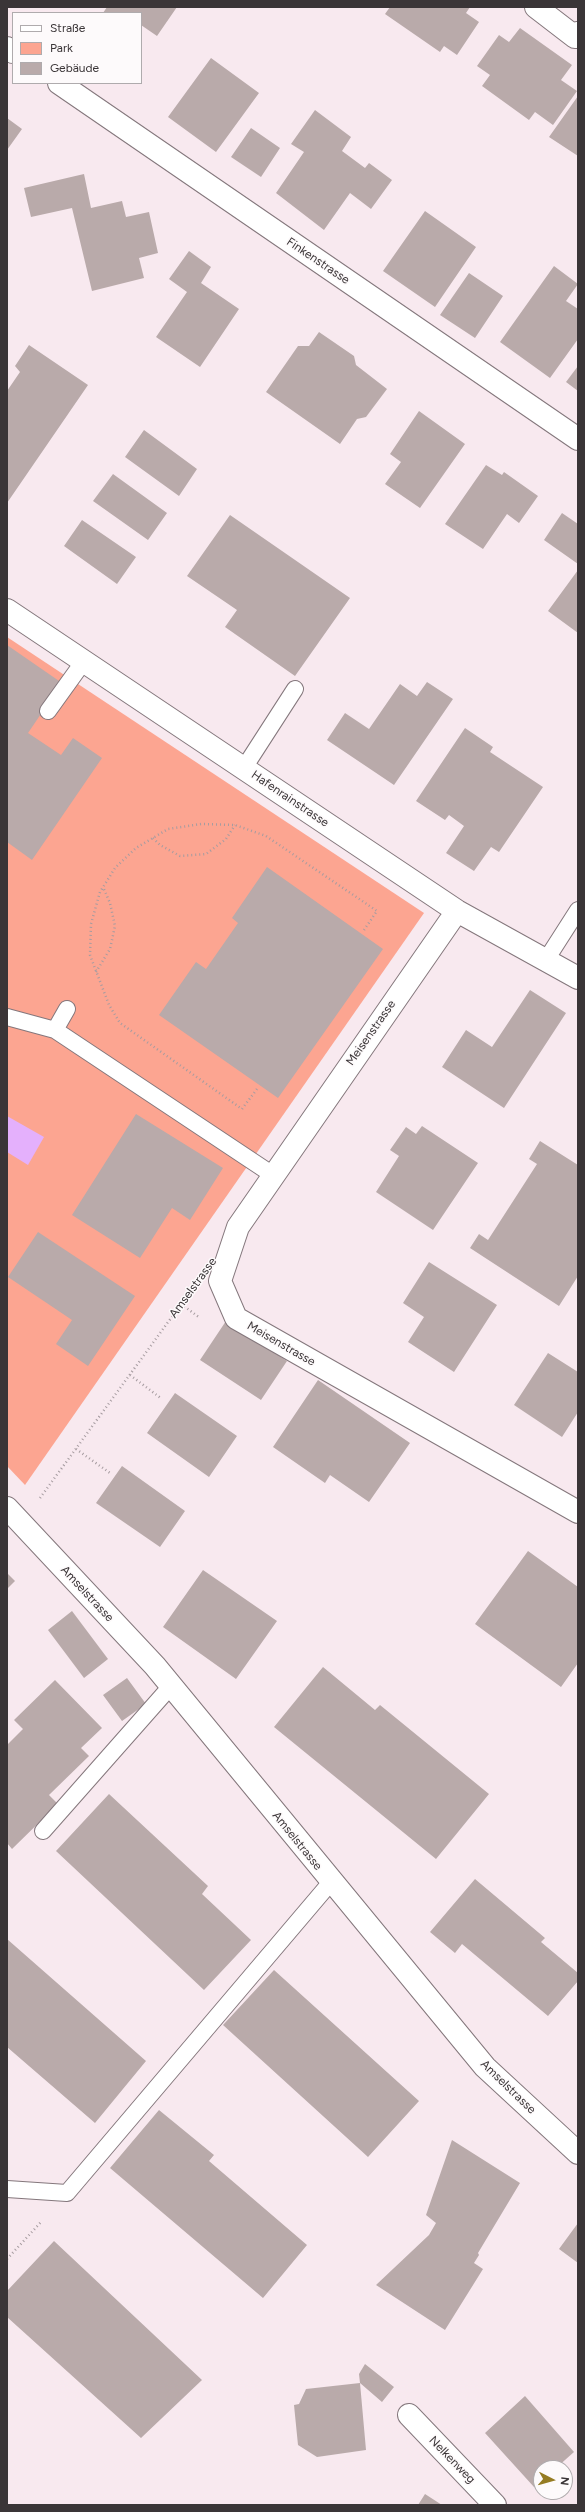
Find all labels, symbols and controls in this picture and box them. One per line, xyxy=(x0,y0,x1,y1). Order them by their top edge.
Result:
legend xyxy=(12,12,142,84)
text: Straße xyxy=(50,21,85,35)
text: Park xyxy=(50,41,73,55)
text: Gebäude xyxy=(50,61,99,75)
street label: Finkenstrasse xyxy=(284,235,352,287)
street label: Hafenrainstrasse xyxy=(248,768,332,830)
street label: Meisenstrasse xyxy=(343,998,399,1068)
street label: Amselstrasse xyxy=(166,1255,220,1321)
street label: Meisenstrasse xyxy=(244,1319,318,1369)
street label: Amselstrasse xyxy=(57,1563,117,1625)
street label: Amselstrasse xyxy=(269,1809,325,1873)
street label: Amselstrasse xyxy=(477,2057,539,2117)
street label: Nelkenweg xyxy=(426,2433,478,2487)
north arrow xyxy=(533,2460,573,2500)
text: N xyxy=(558,2476,571,2486)

